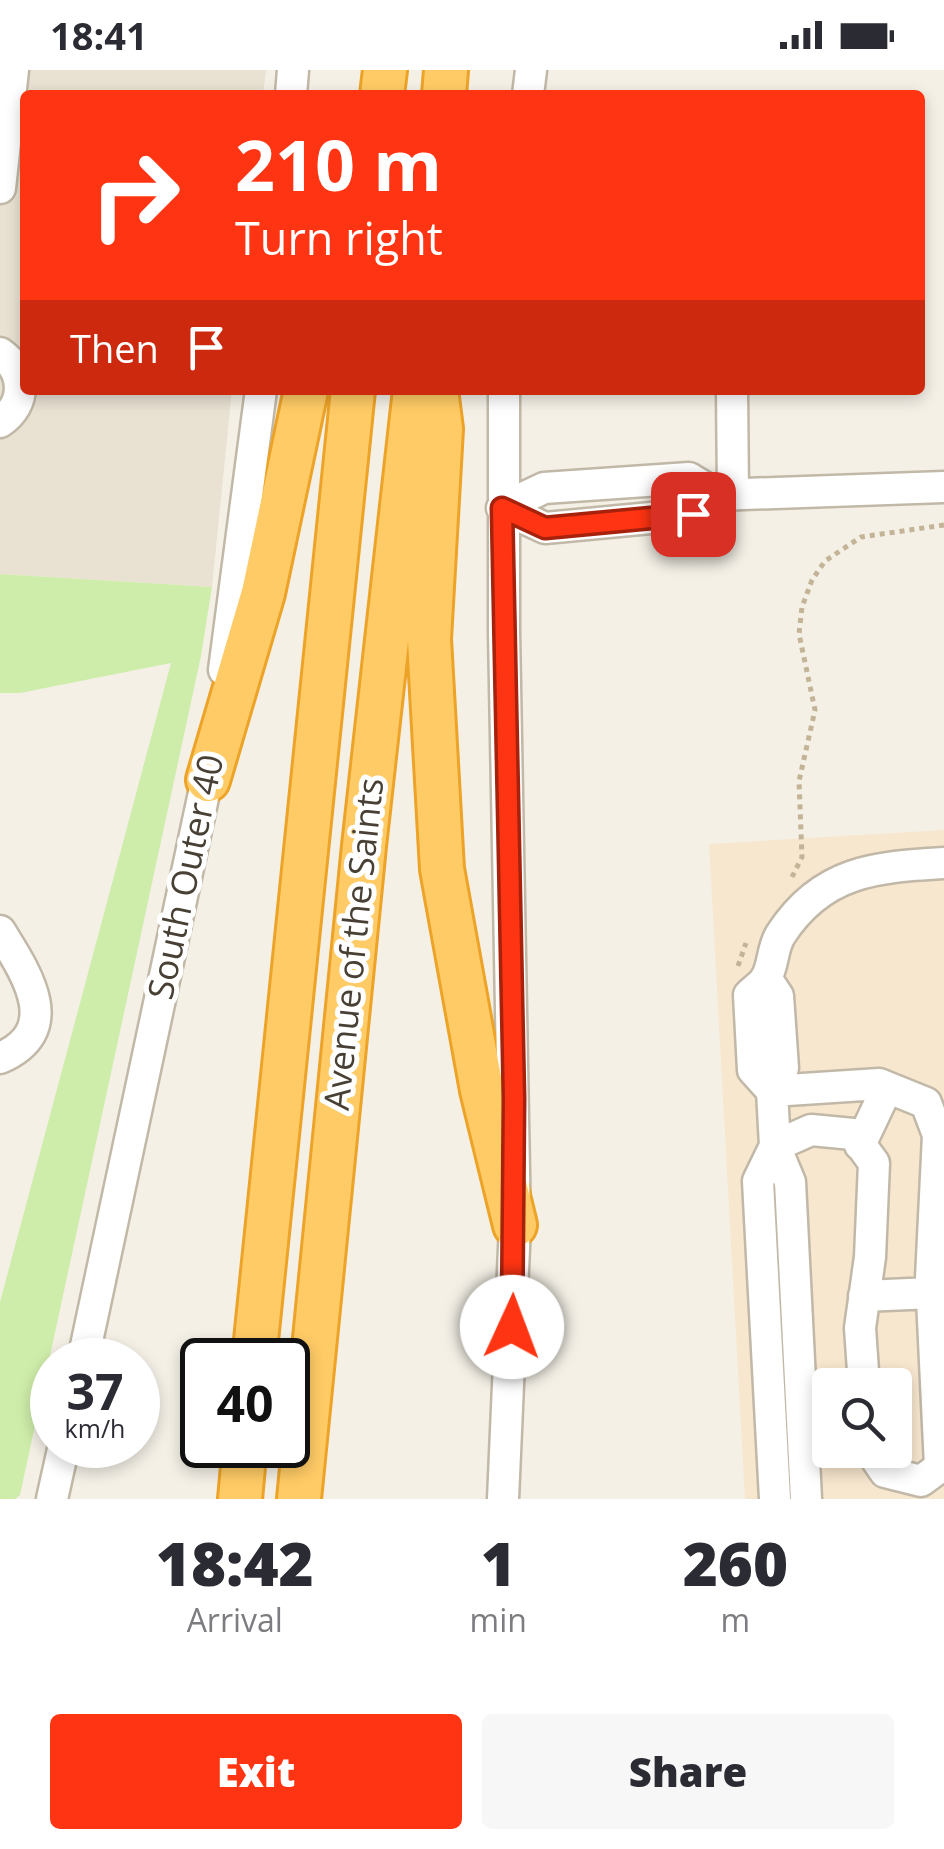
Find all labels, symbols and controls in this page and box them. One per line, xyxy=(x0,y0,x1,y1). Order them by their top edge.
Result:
text: 18:41 xyxy=(50,9,148,61)
text: 210 m xyxy=(235,116,442,212)
icon: right xyxy=(70,130,200,260)
text: Turn right xyxy=(235,207,443,268)
icon: arrive xyxy=(179,320,234,375)
text: Then xyxy=(70,322,159,374)
pin xyxy=(651,472,736,557)
icon: arrive xyxy=(666,487,721,542)
street label: South Outer 40 xyxy=(136,750,233,1003)
street label: Avenue of the Saints xyxy=(312,775,393,1112)
position arrow xyxy=(460,1275,564,1379)
speed limit sign: 40 xyxy=(180,1338,310,1468)
text: 37 xyxy=(66,1357,124,1425)
map controls xyxy=(812,1368,912,1468)
button: search xyxy=(812,1368,912,1468)
text: km/h xyxy=(65,1411,125,1445)
text: 18:42 xyxy=(156,1522,314,1604)
text: 1 xyxy=(481,1522,516,1604)
text: 260 xyxy=(683,1522,788,1604)
text: Arrival xyxy=(187,1598,283,1641)
text: min xyxy=(470,1598,527,1641)
text: m xyxy=(721,1598,750,1641)
button: Exit xyxy=(50,1714,462,1829)
button: Share xyxy=(482,1714,894,1829)

